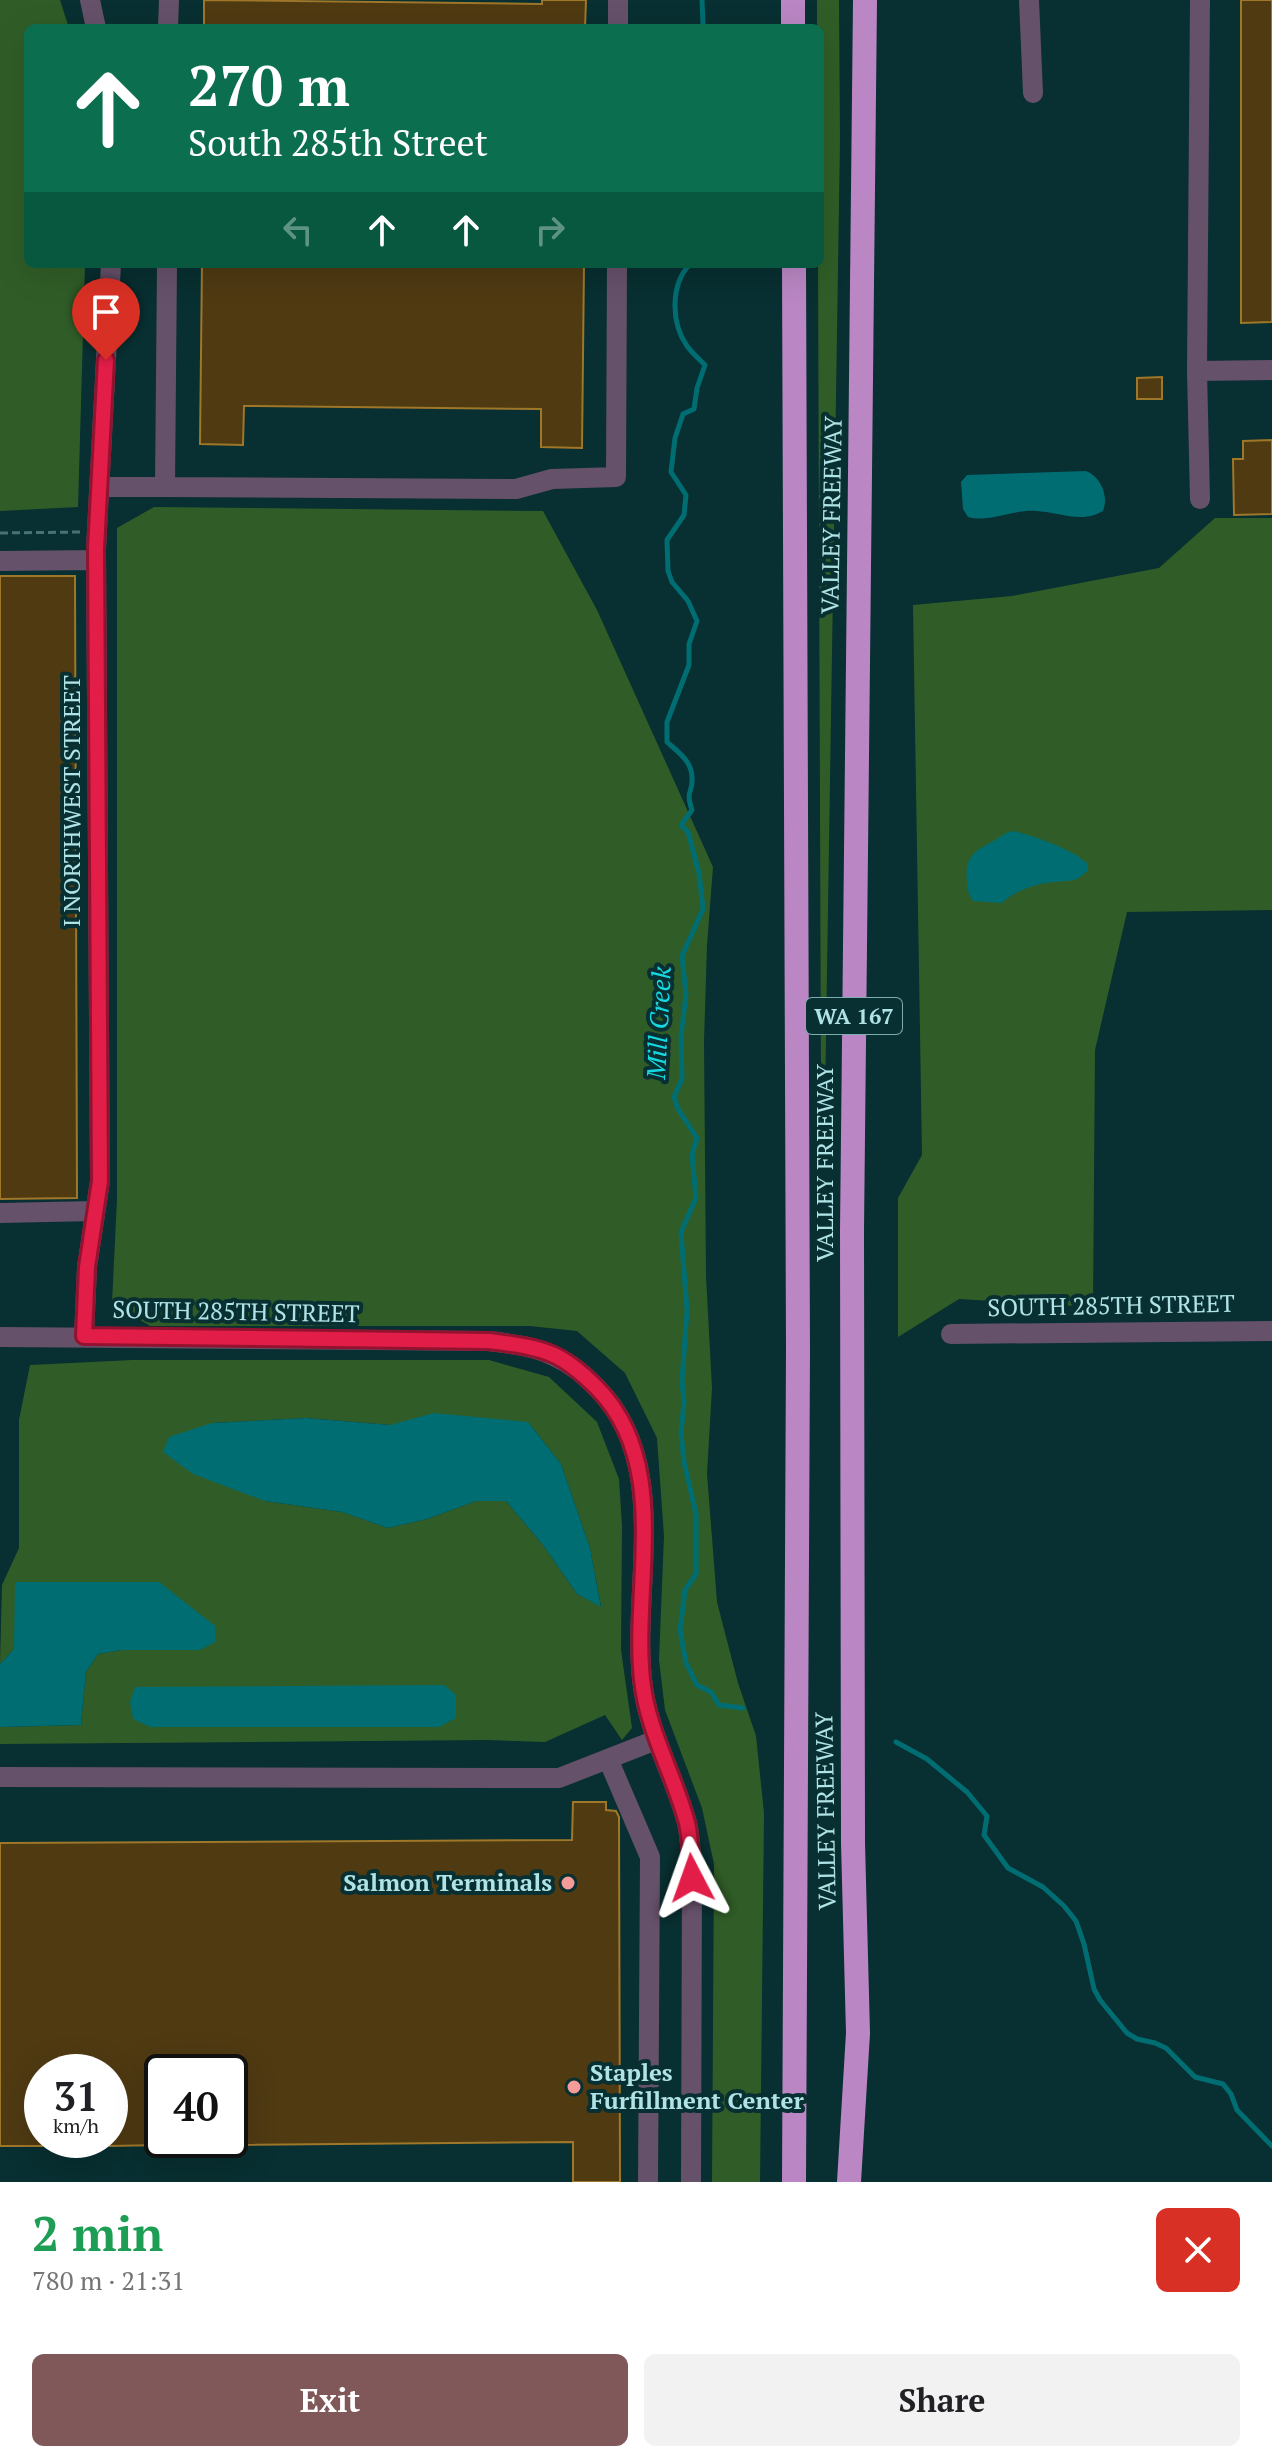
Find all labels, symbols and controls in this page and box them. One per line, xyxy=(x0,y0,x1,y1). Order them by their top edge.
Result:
text: 270 m xyxy=(188,48,350,122)
icon: ahead xyxy=(56,56,160,160)
text: South 285th Street xyxy=(188,119,488,166)
icon: left xyxy=(276,208,320,252)
icon: ahead xyxy=(360,208,404,252)
icon: ahead xyxy=(444,208,488,252)
icon: right xyxy=(528,208,572,252)
pin xyxy=(72,278,140,360)
icon: arrive xyxy=(84,290,128,334)
street label: VALLEY FREEWAY xyxy=(813,415,849,614)
street label: I NORTHWEST STREET xyxy=(55,675,87,927)
water label: Mill Creek xyxy=(638,965,678,1081)
road number: WA 167 xyxy=(806,998,902,1034)
street label: VALLEY FREEWAY xyxy=(808,1063,840,1262)
street label: SOUTH 285TH STREET xyxy=(987,1287,1235,1323)
street label: SOUTH 285TH STREET xyxy=(112,1293,360,1329)
street label: VALLEY FREEWAY xyxy=(807,1711,843,1910)
position arrow xyxy=(650,1836,734,1920)
place label: Salmon Terminals xyxy=(343,1866,552,1898)
marker: Salmon Terminals xyxy=(559,1874,577,1892)
speed limit sign: 40 xyxy=(144,2054,248,2158)
place label: Staples Furfillment Center xyxy=(590,2056,804,2116)
text: 31 xyxy=(53,2069,99,2122)
marker: Staples Furfillment Center xyxy=(565,2078,583,2096)
text: km/h xyxy=(53,2112,99,2139)
text: 2 min xyxy=(32,2201,163,2265)
button: close xyxy=(1156,2208,1240,2292)
text: 780 m · 21:31 xyxy=(32,2263,185,2297)
button: Exit xyxy=(32,2354,628,2446)
button: Share xyxy=(644,2354,1240,2446)

